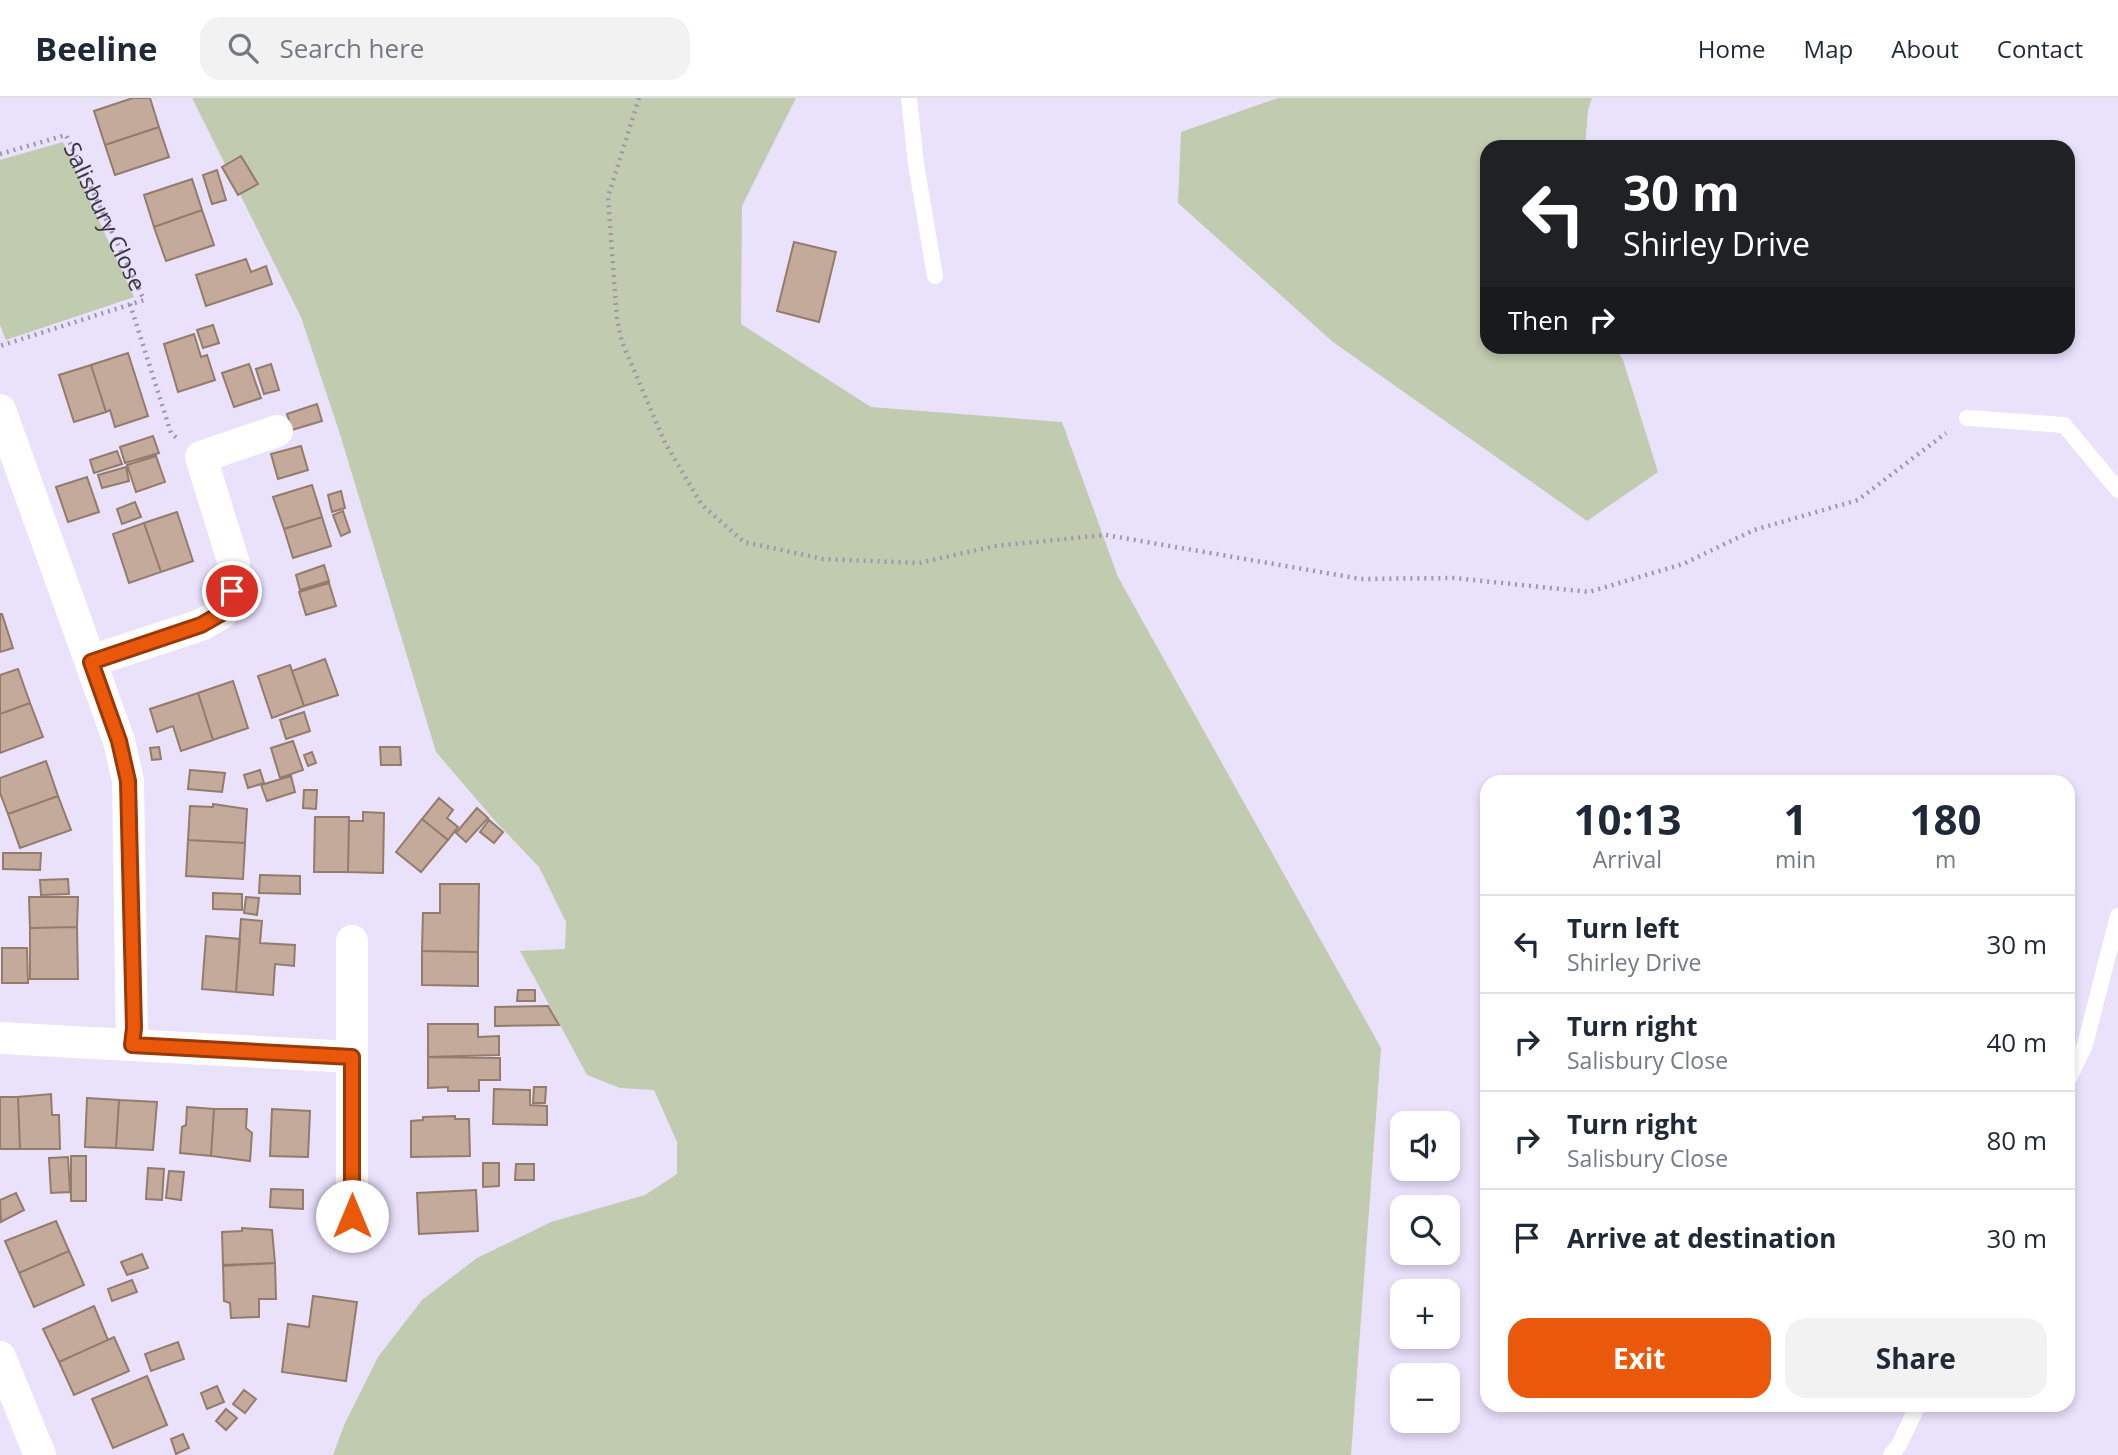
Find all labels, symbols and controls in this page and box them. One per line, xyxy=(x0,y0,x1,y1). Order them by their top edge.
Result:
search box xyxy=(200,17,690,80)
text: Beeline xyxy=(35,26,158,71)
icon: search xyxy=(224,29,262,67)
text: Search here xyxy=(280,30,424,66)
text: Home xyxy=(1698,32,1766,65)
text: Map xyxy=(1804,32,1853,65)
text: About xyxy=(1891,32,1959,65)
text: Contact xyxy=(1997,32,2083,65)
street label: Salisbury Close xyxy=(57,137,154,296)
text: 30 m xyxy=(1623,159,1740,225)
icon: left xyxy=(1508,168,1599,259)
text: Shirley Drive xyxy=(1623,222,1810,265)
icon: right xyxy=(1583,301,1621,339)
text: Then xyxy=(1508,302,1569,338)
pin xyxy=(202,561,262,621)
icon: arrive xyxy=(213,572,251,610)
text: 10:13 xyxy=(1573,790,1681,847)
text: 1 xyxy=(1783,790,1808,847)
text: 180 xyxy=(1910,790,1982,847)
text: Arrival xyxy=(1593,843,1662,875)
text: min xyxy=(1775,843,1816,875)
text: m xyxy=(1935,843,1956,875)
text: Turn left xyxy=(1567,910,1679,946)
icon: left xyxy=(1508,925,1546,963)
text: 30 m xyxy=(1986,926,2047,962)
text: Shirley Drive xyxy=(1567,946,1701,978)
text: Turn right xyxy=(1567,1008,1698,1044)
icon: right xyxy=(1508,1023,1546,1061)
text: 40 m xyxy=(1986,1024,2047,1060)
text: Salisbury Close xyxy=(1567,1044,1728,1076)
text: Turn right xyxy=(1567,1106,1698,1142)
map controls xyxy=(1390,1111,1460,1433)
button: sound xyxy=(1390,1111,1460,1181)
icon: right xyxy=(1508,1121,1546,1159)
text: 80 m xyxy=(1986,1122,2047,1158)
text: Salisbury Close xyxy=(1567,1142,1728,1174)
position arrow xyxy=(315,1179,389,1253)
button: search xyxy=(1390,1195,1460,1265)
icon: arrive xyxy=(1508,1219,1546,1257)
text: Arrive at destination xyxy=(1567,1220,1836,1256)
text: 30 m xyxy=(1986,1220,2047,1256)
button: + xyxy=(1390,1279,1460,1349)
button: Exit xyxy=(1508,1318,1771,1398)
button: Share xyxy=(1785,1318,2047,1398)
button: − xyxy=(1390,1363,1460,1433)

